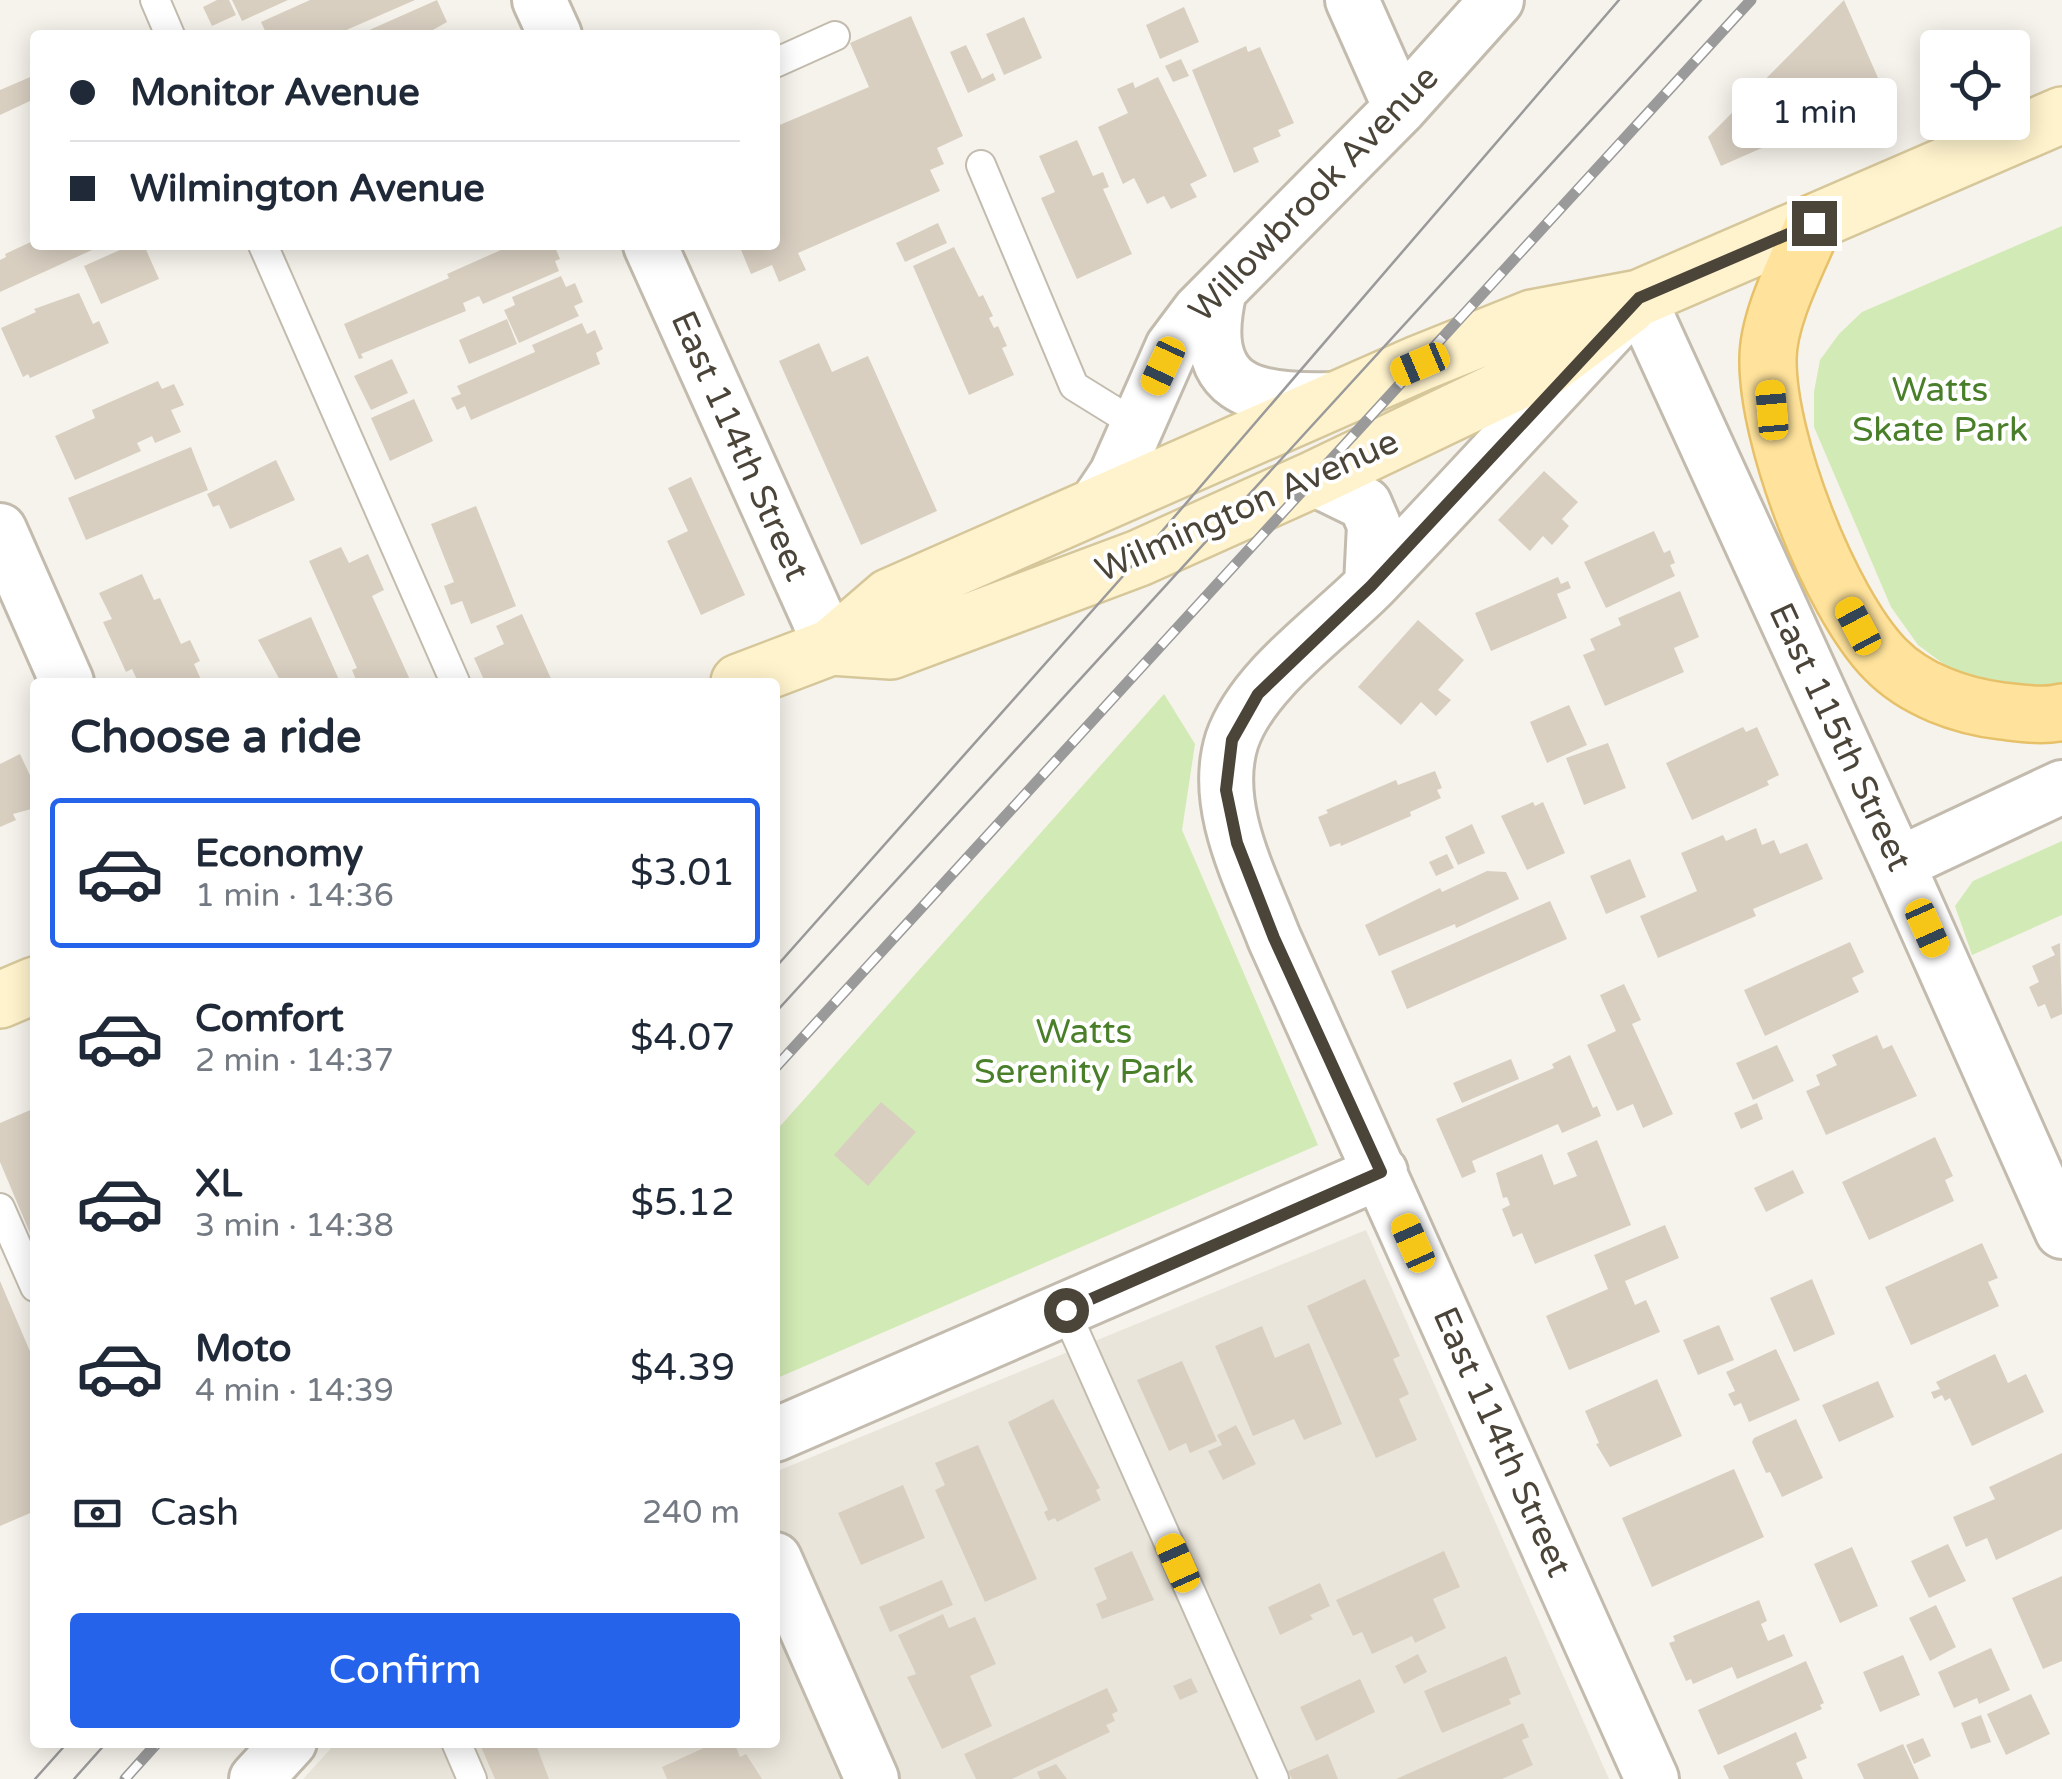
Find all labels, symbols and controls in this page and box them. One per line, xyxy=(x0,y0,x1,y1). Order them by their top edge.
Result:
map controls xyxy=(1920,30,2030,140)
button: locate xyxy=(1920,30,2030,140)
street label: Willowbrook Avenue xyxy=(1180,57,1448,331)
text: Monitor Avenue xyxy=(130,70,420,116)
callout: 1 min xyxy=(1732,78,1896,148)
text: 1 min xyxy=(1772,94,1857,132)
text: Wilmington Avenue xyxy=(130,166,485,212)
route end xyxy=(1792,201,1837,246)
street label: East 114th Street xyxy=(662,305,818,587)
car xyxy=(1137,332,1189,400)
car xyxy=(1387,338,1453,390)
park label: Watts Skate Park xyxy=(1852,369,2028,451)
car xyxy=(1754,379,1790,441)
street label: Wilmington Avenue xyxy=(1089,420,1405,592)
car xyxy=(1831,592,1885,660)
street label: East 115th Street xyxy=(1760,596,1920,878)
text: Choose a ride xyxy=(70,711,361,765)
icon: car xyxy=(75,828,165,918)
text: Economy xyxy=(195,831,363,877)
text: $3.01 xyxy=(630,850,735,896)
text: 1 min · 14:36 xyxy=(195,877,394,915)
car xyxy=(1901,894,1953,962)
icon: car xyxy=(75,993,165,1083)
text: Comfort xyxy=(195,996,344,1042)
park label: Watts Serenity Park xyxy=(974,1011,1194,1093)
text: $4.07 xyxy=(630,1015,735,1061)
text: 2 min · 14:37 xyxy=(195,1042,394,1080)
icon: car xyxy=(75,1158,165,1248)
text: XL xyxy=(195,1161,242,1207)
text: $5.12 xyxy=(630,1180,735,1226)
text: 3 min · 14:38 xyxy=(195,1207,394,1245)
car xyxy=(1387,1209,1439,1277)
route start xyxy=(1044,1288,1089,1333)
street label: East 114th Street xyxy=(1424,1301,1580,1583)
icon: car xyxy=(75,1323,165,1413)
text: Moto xyxy=(195,1326,291,1372)
text: $4.39 xyxy=(630,1345,735,1391)
text: 4 min · 14:39 xyxy=(195,1372,394,1410)
icon: cash xyxy=(70,1486,125,1541)
text: Cash xyxy=(150,1490,239,1536)
text: 240 m xyxy=(642,1494,740,1532)
car xyxy=(1152,1529,1204,1597)
button: Confirm xyxy=(70,1613,740,1728)

